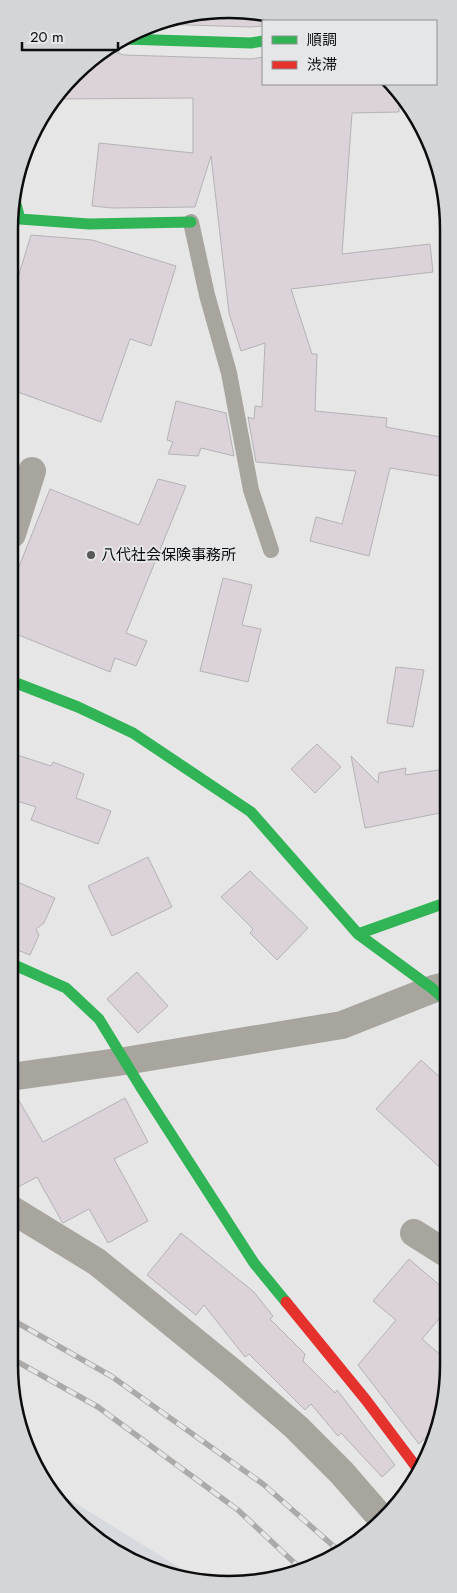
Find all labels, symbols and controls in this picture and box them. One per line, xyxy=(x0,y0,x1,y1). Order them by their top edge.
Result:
scale bar xyxy=(22,20,119,52)
legend xyxy=(262,20,437,85)
text: 20 m xyxy=(30,26,64,48)
text: 順調 xyxy=(307,29,337,51)
text: 渋滞 xyxy=(307,54,337,76)
place label: 八代社会保険事務所 xyxy=(101,544,236,566)
marker: 八代社会保険事務所 xyxy=(85,549,97,561)

